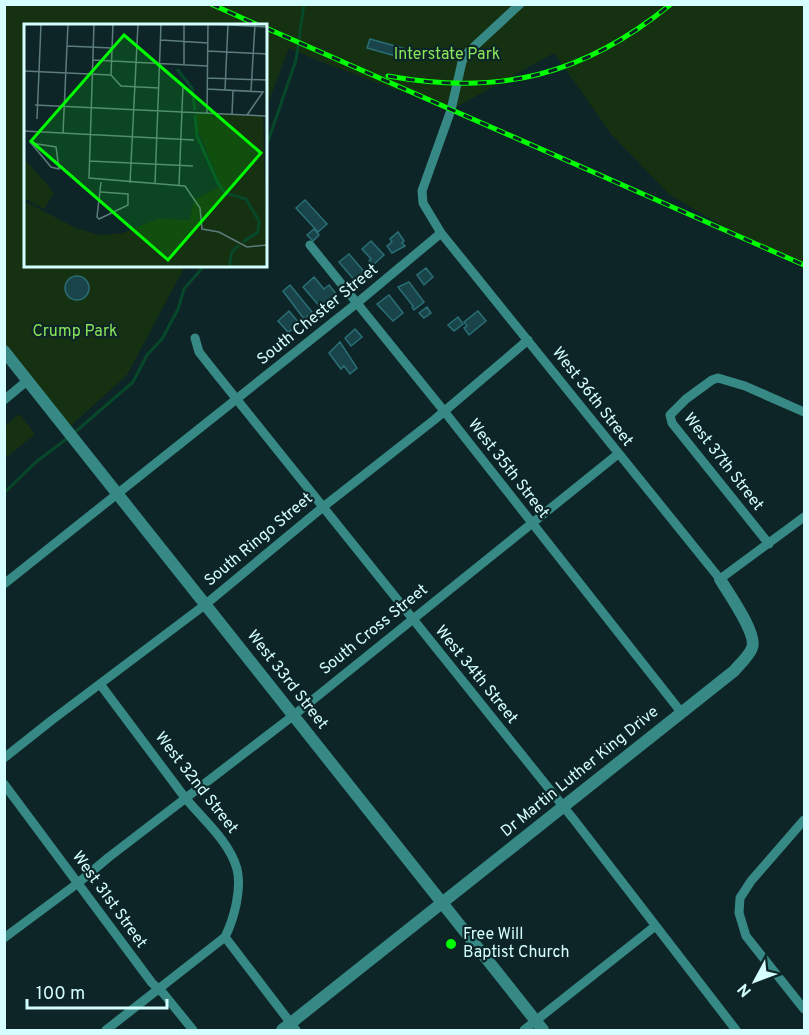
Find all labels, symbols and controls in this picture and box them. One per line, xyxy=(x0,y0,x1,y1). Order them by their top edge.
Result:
inset map xyxy=(24,24,267,267)
park label: Interstate Park xyxy=(394,45,500,65)
street label: South Chester Street xyxy=(253,260,383,370)
park label: Crump Park xyxy=(32,322,118,342)
street label: West 36th Street xyxy=(547,343,637,451)
street label: West 37th Street xyxy=(679,409,767,515)
street label: West 35th Street xyxy=(463,415,553,523)
street label: South Ringo Street xyxy=(201,489,317,591)
street label: South Cross Street xyxy=(316,580,432,680)
street label: West 34th Street xyxy=(430,622,522,728)
street label: West 33rd Street xyxy=(242,626,332,734)
street label: Dr Martin Luther King Drive xyxy=(497,702,663,842)
street label: West 32nd Street xyxy=(150,728,242,838)
street label: West 31st Street xyxy=(67,848,151,952)
place label: Free Will Baptist Church xyxy=(463,925,569,963)
marker: Free Will Baptist Church xyxy=(444,937,458,951)
north arrow xyxy=(725,951,785,1011)
scale bar xyxy=(27,972,166,1010)
text: N xyxy=(734,979,757,1000)
text: 100 m xyxy=(36,983,85,1006)

